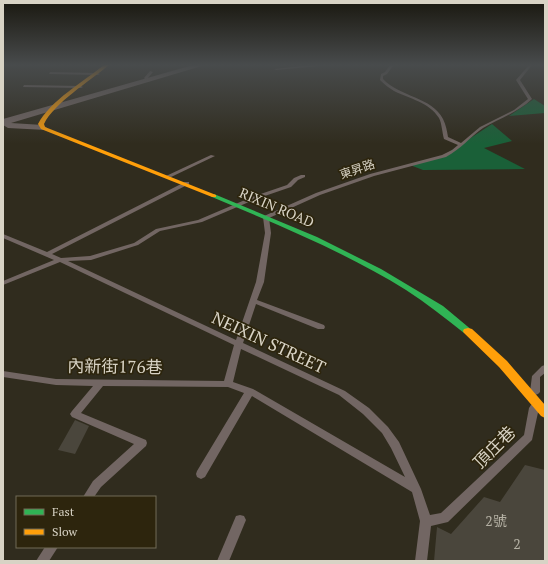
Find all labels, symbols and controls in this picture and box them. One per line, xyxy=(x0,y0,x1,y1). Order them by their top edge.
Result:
street label: 東昇路 xyxy=(338,156,376,182)
street label: RIXIN ROAD xyxy=(237,183,317,231)
street label: NEIXIN STREET xyxy=(208,306,330,379)
street label: 內新街176巷 xyxy=(67,354,163,378)
street label: 頂庄巷 xyxy=(468,421,520,473)
legend xyxy=(16,496,156,548)
text: Fast xyxy=(52,504,75,519)
house number: 2號 xyxy=(485,511,507,530)
text: Slow xyxy=(52,524,78,539)
house number: 2 xyxy=(513,534,521,553)

